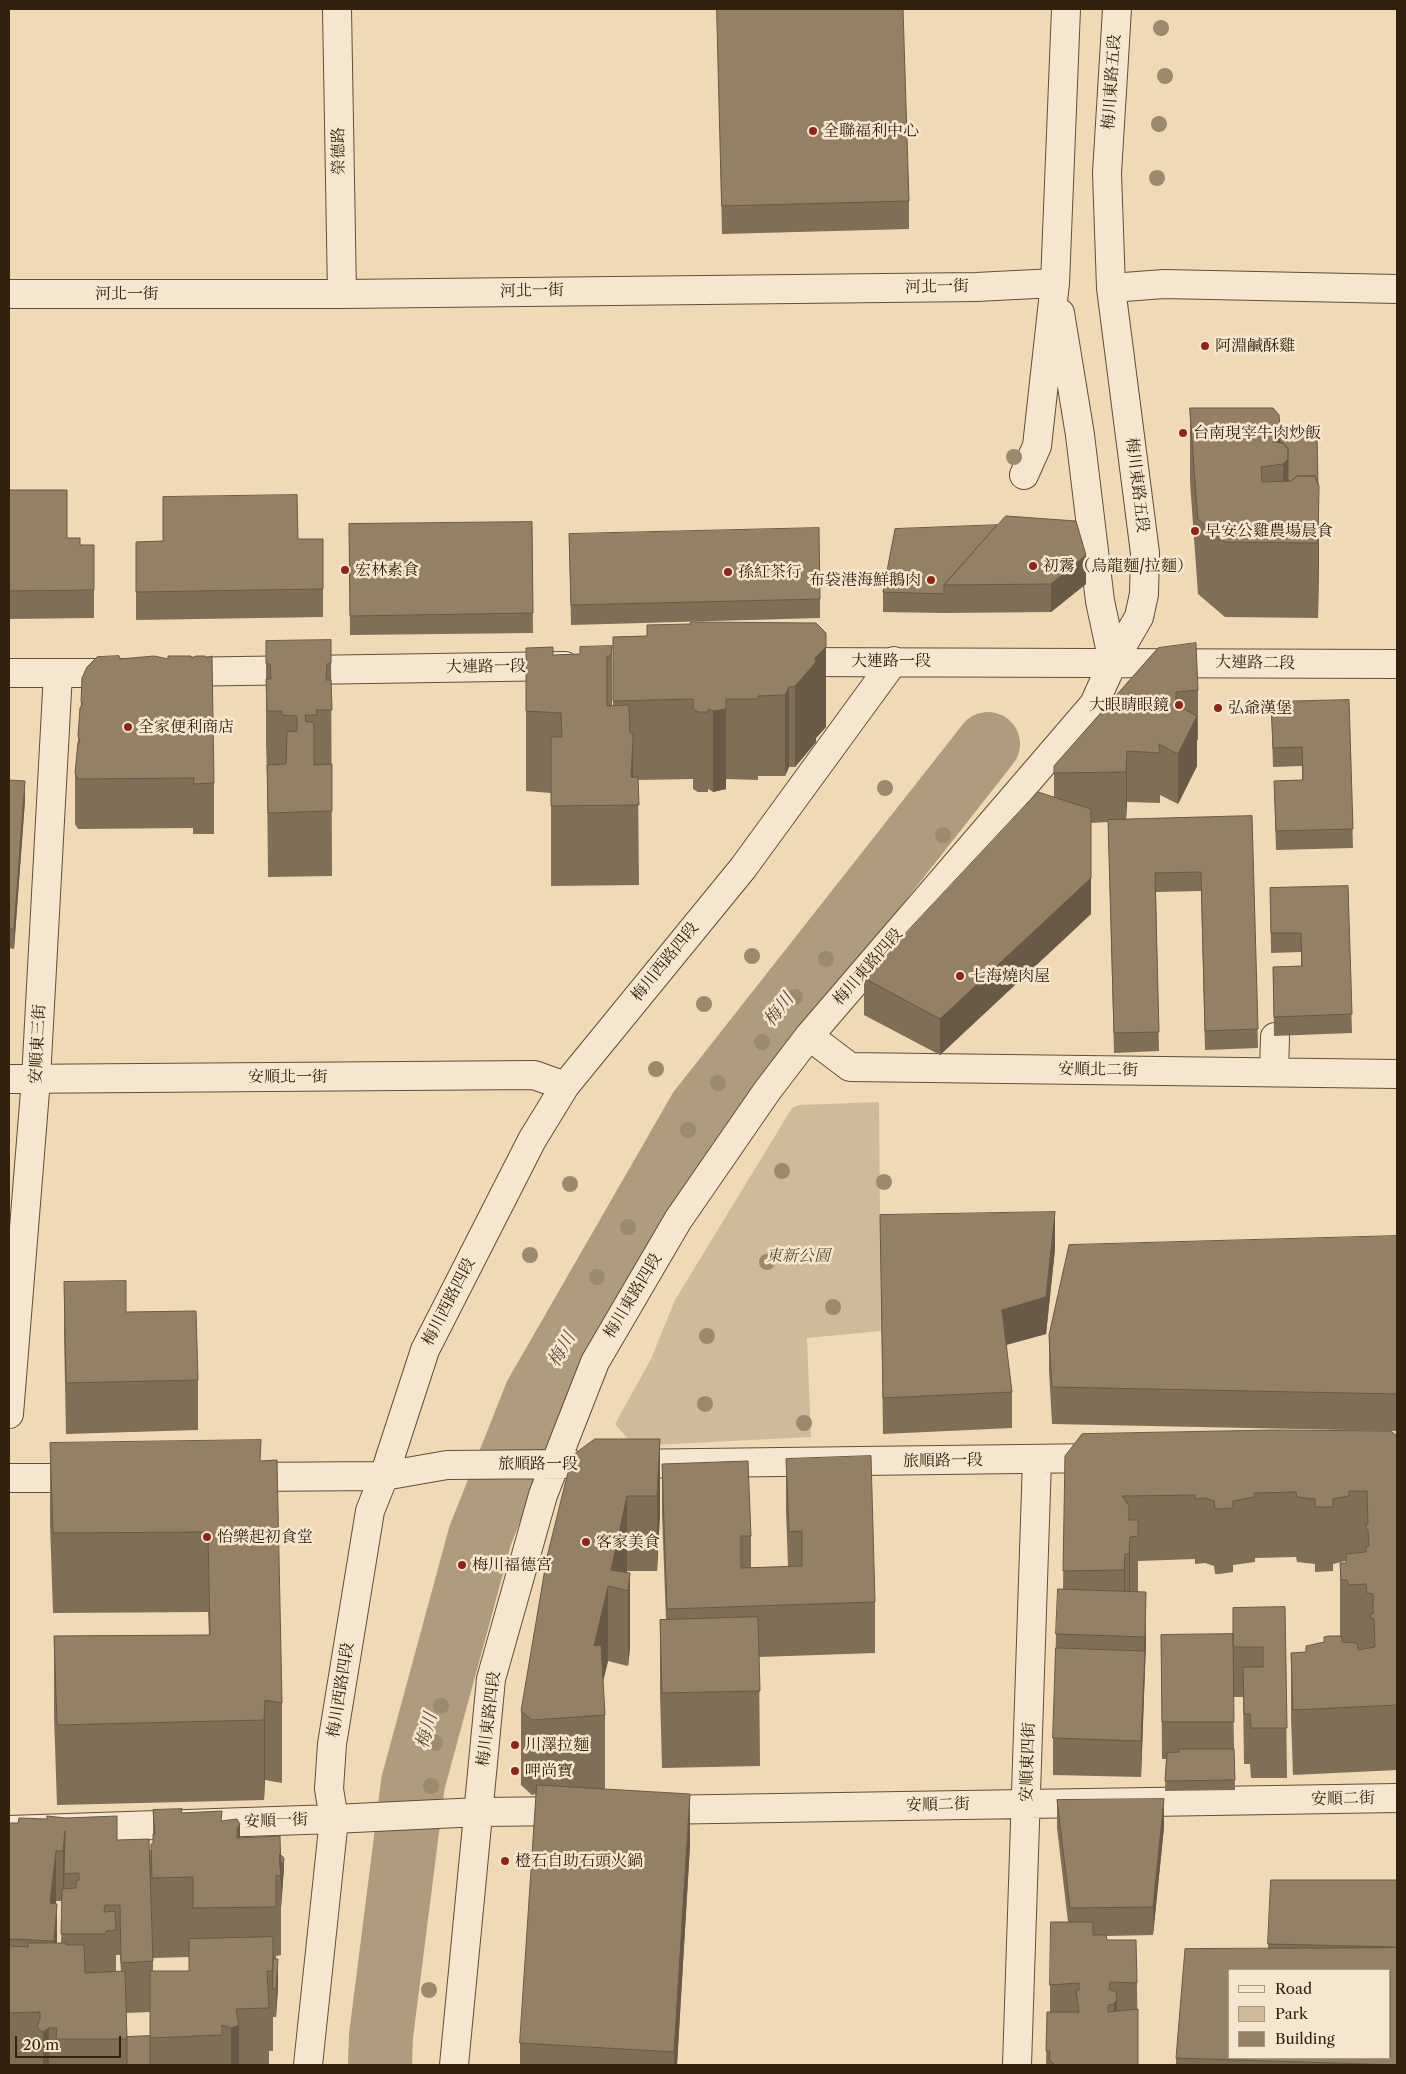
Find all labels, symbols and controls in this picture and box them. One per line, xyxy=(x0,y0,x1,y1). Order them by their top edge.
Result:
street label: 梅川東路五段 xyxy=(1099,33,1125,131)
place label: 全聯福利中心 xyxy=(823,121,919,141)
marker: 全聯福利中心 xyxy=(807,125,819,137)
street label: 榮德路 xyxy=(329,127,349,175)
street label: 河北一街 xyxy=(905,277,969,297)
street label: 河北一街 xyxy=(500,281,564,301)
street label: 河北一街 xyxy=(95,284,159,304)
place label: 阿淵鹹酥雞 xyxy=(1215,336,1295,356)
marker: 阿淵鹹酥雞 xyxy=(1199,340,1211,352)
place label: 台南現宰牛肉炒飯 xyxy=(1193,423,1321,443)
marker: 台南現宰牛肉炒飯 xyxy=(1177,427,1189,439)
street label: 梅川東路五段 xyxy=(1122,436,1152,534)
place label: 早安公雞農場晨食 xyxy=(1205,521,1333,541)
marker: 早安公雞農場晨食 xyxy=(1189,525,1201,537)
place label: 初霧（烏龍麵/拉麵） xyxy=(1043,556,1193,576)
place label: 宏林素食 xyxy=(355,560,419,580)
marker: 初霧（烏龍麵/拉麵） xyxy=(1027,560,1039,572)
place label: 孫紅茶行 xyxy=(738,562,802,582)
marker: 宏林素食 xyxy=(339,564,351,576)
marker: 孫紅茶行 xyxy=(722,566,734,578)
place label: 布袋港海鮮鵝肉 xyxy=(809,570,921,590)
marker: 布袋港海鮮鵝肉 xyxy=(925,574,937,586)
street label: 大連路一段 xyxy=(851,651,931,671)
street label: 大連路二段 xyxy=(1215,653,1295,673)
street label: 大連路一段 xyxy=(446,657,526,677)
place label: 大眼睛眼鏡 xyxy=(1089,695,1169,715)
place label: 弘爺漢堡 xyxy=(1228,698,1292,718)
marker: 大眼睛眼鏡 xyxy=(1173,699,1185,711)
marker: 弘爺漢堡 xyxy=(1212,702,1224,714)
place label: 全家便利商店 xyxy=(138,717,234,737)
marker: 全家便利商店 xyxy=(122,721,134,733)
street label: 梅川西路四段 xyxy=(627,919,703,1005)
street label: 梅川東路四段 xyxy=(829,924,907,1010)
place label: 七海燒肉屋 xyxy=(970,966,1050,986)
marker: 七海燒肉屋 xyxy=(954,970,966,982)
water label: 梅川 xyxy=(759,989,799,1031)
street label: 安順東三街 xyxy=(26,1004,50,1084)
street label: 安順北二街 xyxy=(1058,1060,1138,1080)
street label: 安順北一街 xyxy=(248,1067,328,1087)
park label: 東新公園 xyxy=(766,1246,830,1266)
street label: 梅川東路四段 xyxy=(600,1250,666,1342)
street label: 梅川西路四段 xyxy=(419,1255,479,1349)
water label: 梅川 xyxy=(544,1329,580,1371)
street label: 旅順路一段 xyxy=(903,1451,983,1471)
street label: 旅順路一段 xyxy=(498,1454,578,1474)
place label: 怡樂起初食堂 xyxy=(217,1527,313,1547)
marker: 怡樂起初食堂 xyxy=(201,1531,213,1543)
place label: 客家美食 xyxy=(596,1532,660,1552)
marker: 客家美食 xyxy=(580,1536,592,1548)
place label: 梅川福德宮 xyxy=(472,1555,552,1575)
marker: 梅川福德宮 xyxy=(456,1559,468,1571)
street label: 梅川西路四段 xyxy=(324,1641,358,1739)
street label: 梅川東路四段 xyxy=(474,1670,504,1768)
water label: 梅川 xyxy=(412,1711,442,1751)
street label: 安順東四街 xyxy=(1017,1722,1039,1802)
place label: 川澤拉麵 xyxy=(525,1735,589,1755)
marker: 川澤拉麵 xyxy=(509,1739,521,1751)
place label: 呷尚寶 xyxy=(525,1761,573,1781)
marker: 呷尚寶 xyxy=(509,1765,521,1777)
street label: 安順二街 xyxy=(1311,1789,1375,1809)
street label: 安順二街 xyxy=(906,1795,970,1815)
street label: 安順一街 xyxy=(244,1810,308,1832)
place label: 橙石自助石頭火鍋 xyxy=(515,1851,643,1871)
marker: 橙石自助石頭火鍋 xyxy=(499,1855,511,1867)
legend xyxy=(1228,1969,1391,2059)
text: Road xyxy=(1275,1979,1312,1998)
text: Park xyxy=(1275,2004,1308,2023)
scale bar xyxy=(18,2026,124,2058)
text: Building xyxy=(1275,2029,1335,2048)
text: 20 m xyxy=(23,2035,59,2054)

